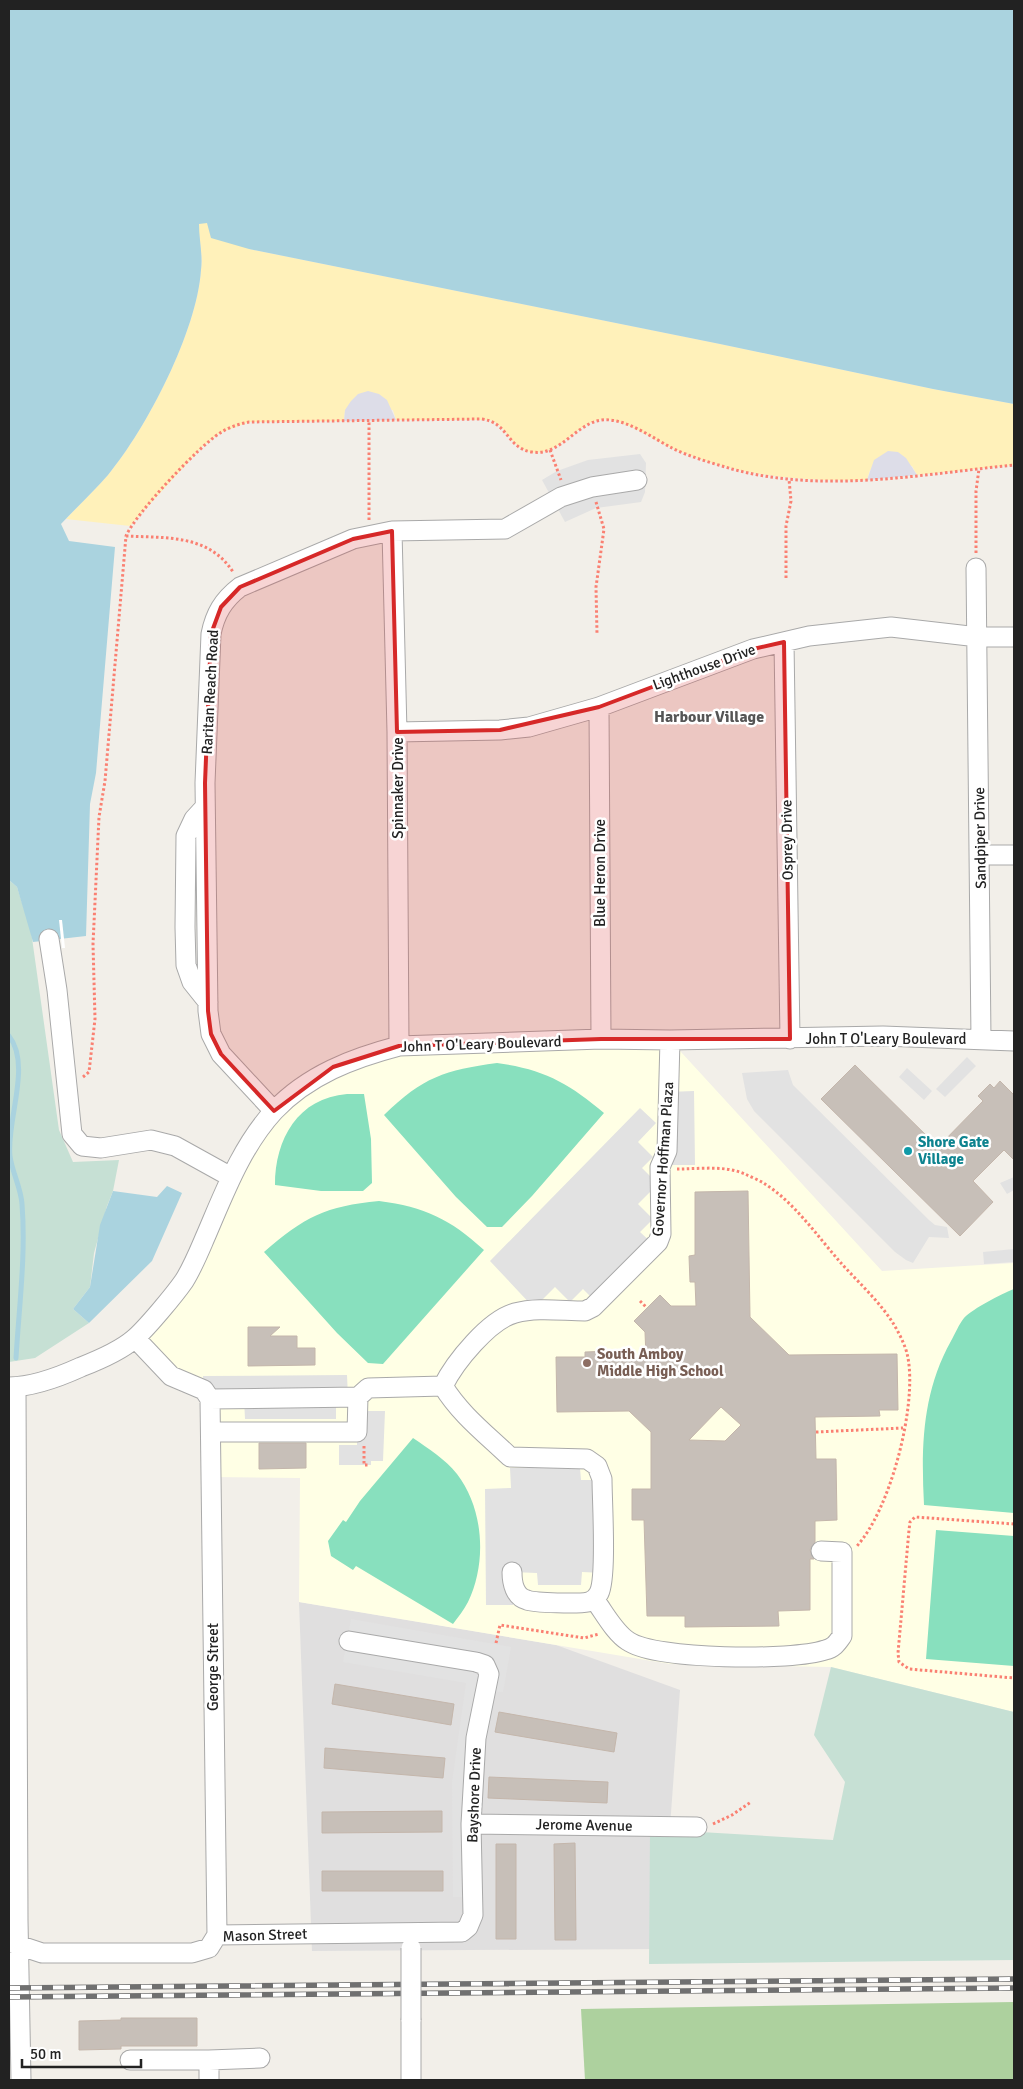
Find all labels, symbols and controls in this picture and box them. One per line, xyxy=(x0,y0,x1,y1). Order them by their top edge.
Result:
street label: Raritan Reach Road xyxy=(198,629,222,755)
street label: Lighthouse Drive xyxy=(650,640,758,694)
district label: Harbour Village xyxy=(654,707,764,727)
street label: Spinnaker Drive xyxy=(389,737,407,839)
street label: Sandpiper Drive xyxy=(970,787,990,889)
street label: Osprey Drive xyxy=(777,799,797,881)
street label: Blue Heron Drive xyxy=(591,819,609,927)
street label: John T O'Leary Boulevard xyxy=(806,1030,967,1048)
street label: John T O'Leary Boulevard xyxy=(400,1032,562,1056)
street label: Governor Hoffman Plaza xyxy=(649,1081,677,1237)
place label: Shore Gate Village xyxy=(918,1133,989,1168)
marker: Shore Gate Village xyxy=(902,1145,914,1157)
place label: South Amboy Middle High School xyxy=(597,1345,724,1380)
marker: South Amboy Middle High School xyxy=(581,1357,593,1369)
street label: George Street xyxy=(204,1623,222,1711)
street label: Bayshore Drive xyxy=(463,1747,485,1843)
street label: Jerome Avenue xyxy=(535,1815,633,1835)
street label: Mason Street xyxy=(222,1925,308,1945)
scale bar xyxy=(22,2036,141,2068)
text: 50 m xyxy=(30,2045,61,2063)

